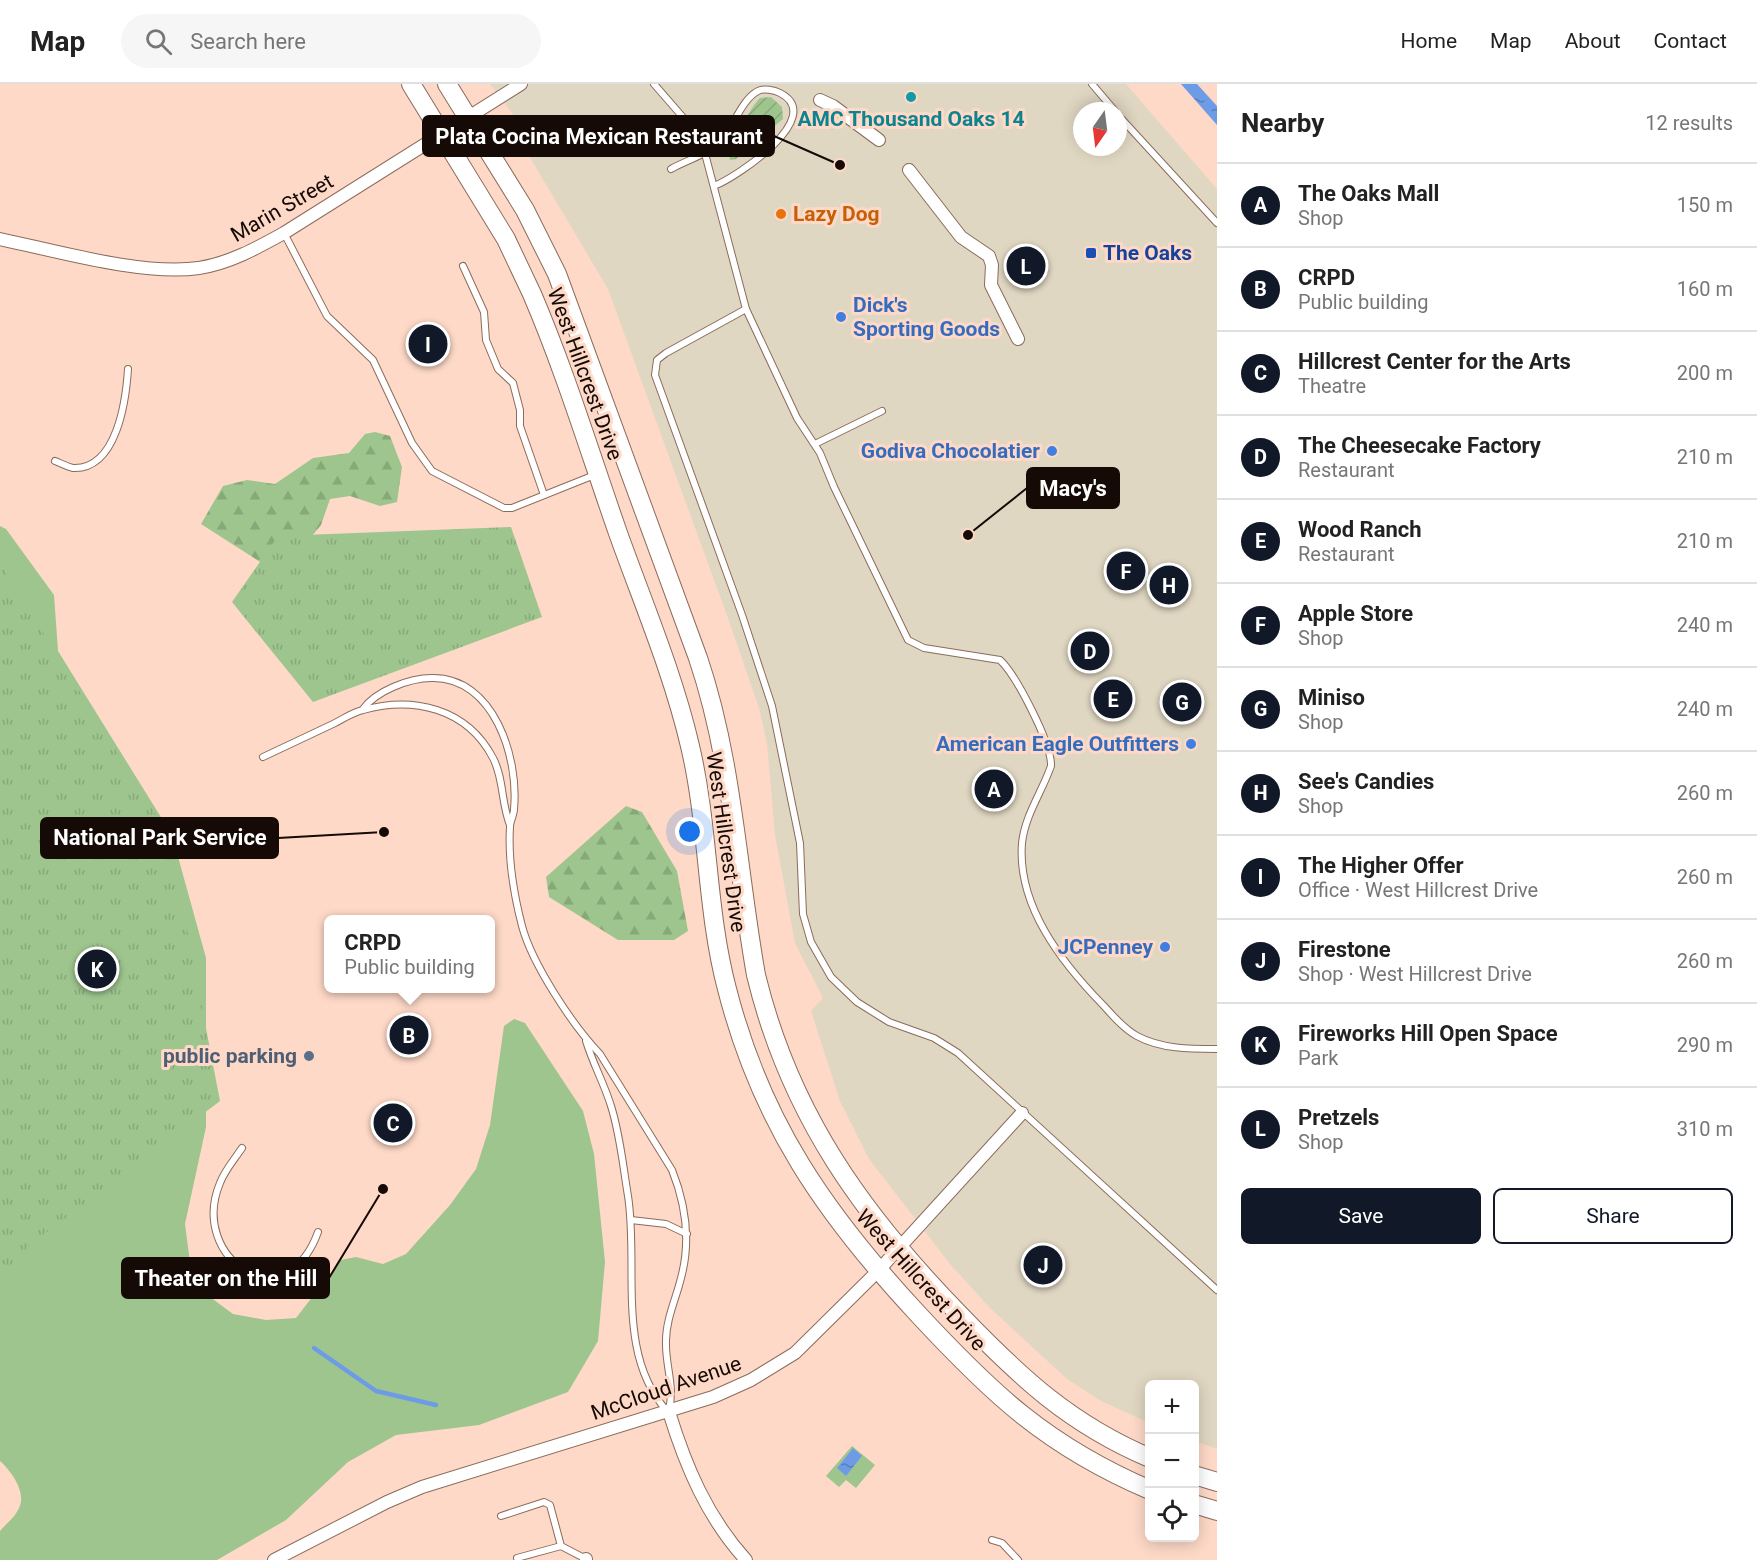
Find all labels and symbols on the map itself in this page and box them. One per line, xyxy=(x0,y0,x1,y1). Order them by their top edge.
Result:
marker: AMC Thousand Oaks 14 xyxy=(904,90,918,104)
north arrow xyxy=(1073,102,1127,156)
place label: AMC Thousand Oaks 14 xyxy=(797,107,1025,131)
callout: Plata Cocina Mexican Restaurant xyxy=(423,116,774,156)
text: Plata Cocina Mexican Restaurant xyxy=(435,124,763,149)
street label: Marin Street xyxy=(227,169,338,247)
place label: Lazy Dog xyxy=(793,202,880,226)
marker: Lazy Dog xyxy=(774,207,788,221)
place label: The Oaks xyxy=(1103,241,1192,265)
pin: L xyxy=(1006,244,1046,288)
marker: The Oaks xyxy=(1084,246,1098,260)
street label: West Hillcrest Drive xyxy=(543,284,627,464)
place label: Dick's Sporting Goods xyxy=(853,293,1000,341)
marker: Dick's Sporting Goods xyxy=(834,310,848,324)
pin: I xyxy=(408,322,448,366)
place label: Godiva Chocolatier xyxy=(861,439,1040,463)
marker: Godiva Chocolatier xyxy=(1045,444,1059,458)
callout: Macy's xyxy=(1027,468,1119,508)
text: Macy's xyxy=(1039,476,1107,501)
pin: F xyxy=(1106,548,1146,594)
pin: H xyxy=(1150,562,1188,608)
pin: D xyxy=(1070,628,1110,674)
pin: E xyxy=(1094,676,1132,722)
pin: G xyxy=(1162,680,1202,724)
place label: American Eagle Outfitters xyxy=(936,732,1179,756)
marker: American Eagle Outfitters xyxy=(1184,737,1198,751)
street label: West Hillcrest Drive xyxy=(701,750,751,934)
pin: A xyxy=(974,766,1014,812)
your location xyxy=(675,817,704,846)
callout: National Park Service xyxy=(41,818,278,858)
text: National Park Service xyxy=(53,825,267,850)
place label: JCPenney xyxy=(1057,935,1153,959)
marker: JCPenney xyxy=(1158,940,1172,954)
pin: K xyxy=(78,946,116,992)
pin: B xyxy=(390,1012,428,1058)
place label: public parking xyxy=(163,1044,297,1068)
marker: public parking xyxy=(302,1049,316,1063)
pin: C xyxy=(374,1100,412,1146)
street label: West Hillcrest Drive xyxy=(851,1204,991,1356)
pin: J xyxy=(1024,1242,1062,1288)
callout: Theater on the Hill xyxy=(122,1258,329,1298)
text: Theater on the Hill xyxy=(135,1266,317,1291)
street label: McCloud Avenue xyxy=(588,1351,744,1425)

